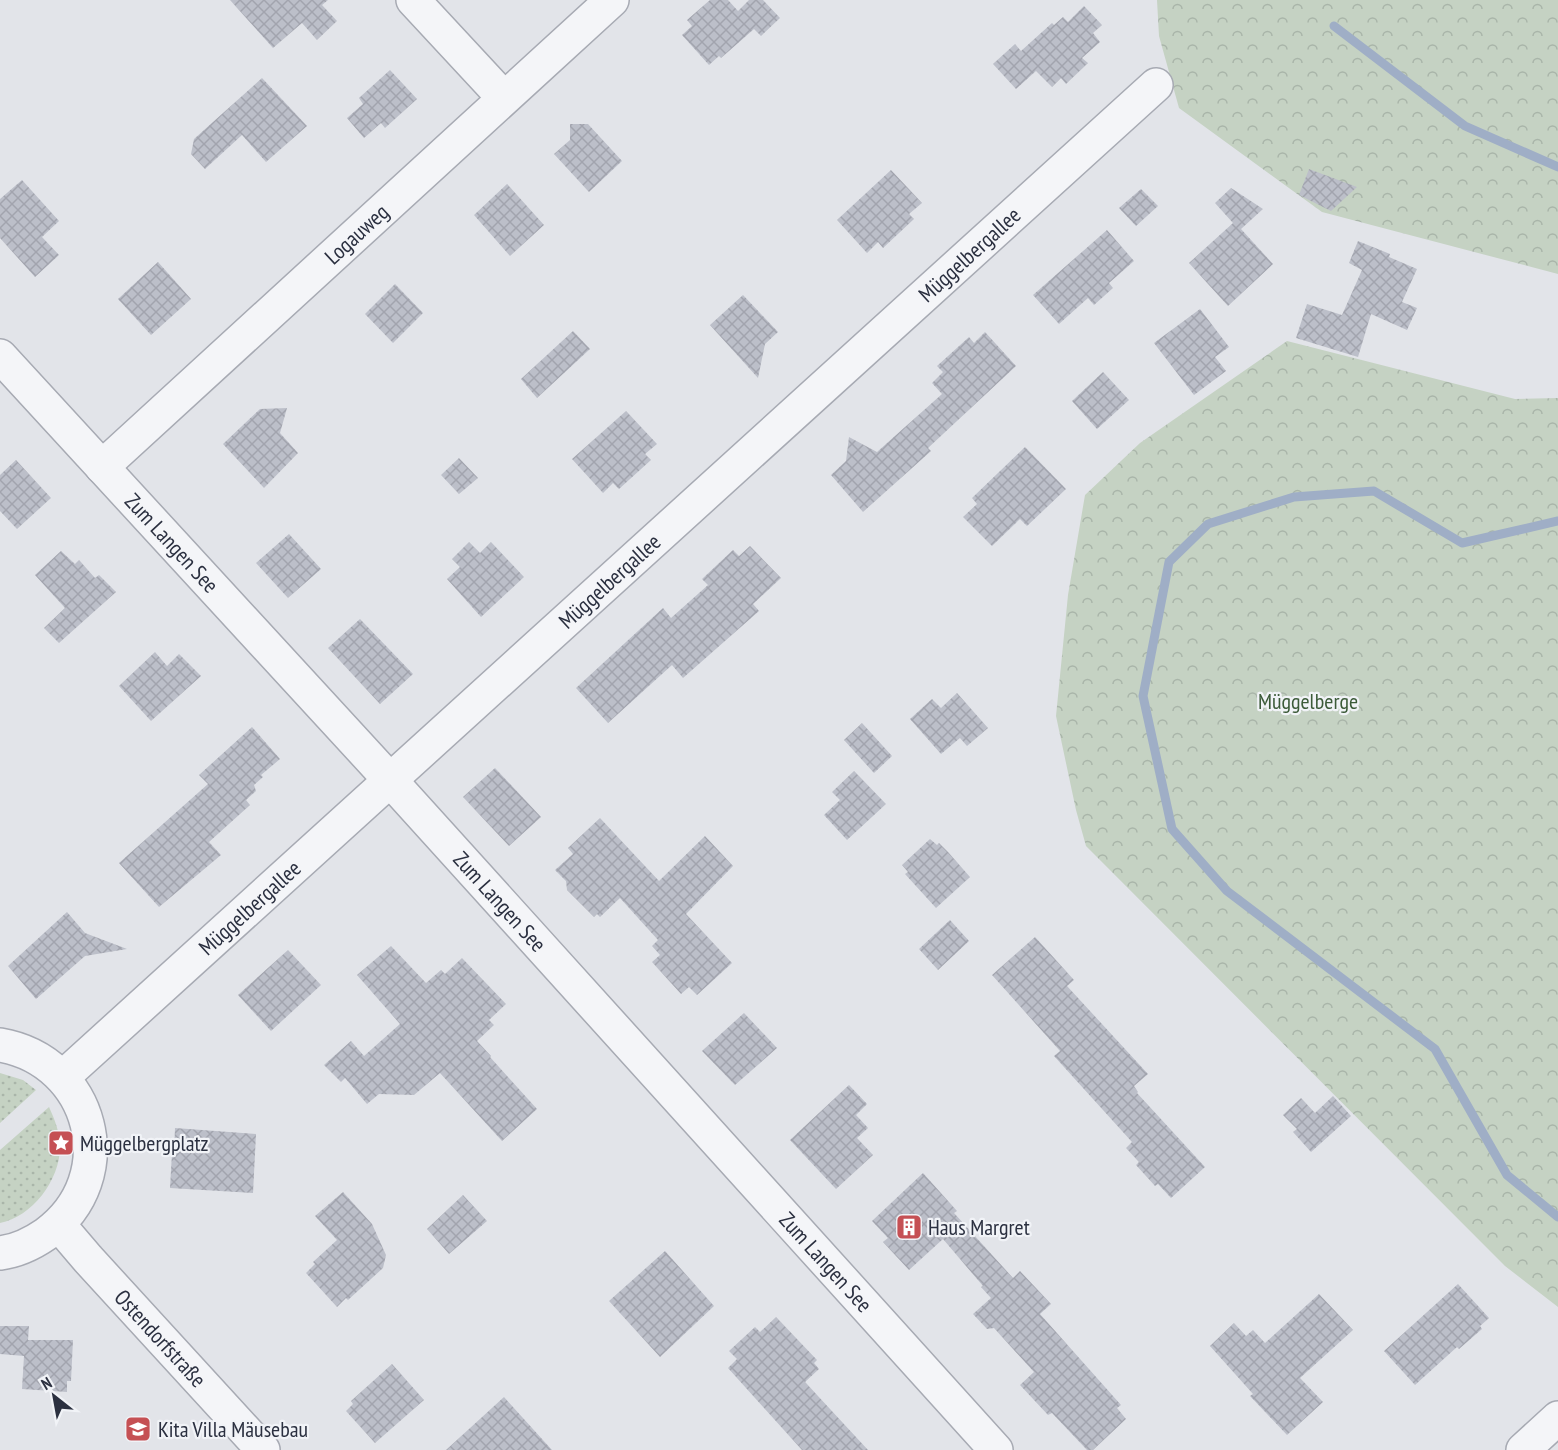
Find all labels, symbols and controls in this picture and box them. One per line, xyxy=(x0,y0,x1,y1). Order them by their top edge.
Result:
street label: Logauweg xyxy=(319,198,394,270)
street label: Müggelbergallee xyxy=(913,201,1026,308)
street label: Zum Langen See xyxy=(119,487,225,599)
street label: Müggelbergallee xyxy=(553,528,666,634)
park label: Müggelberge xyxy=(1258,687,1358,715)
street label: Zum Langen See xyxy=(447,846,552,958)
street label: Müggelbergallee xyxy=(193,854,306,961)
place icon: Müggelbergplatz xyxy=(46,1128,76,1158)
place label: Müggelbergplatz xyxy=(80,1129,208,1157)
street label: Zum Langen See xyxy=(773,1206,878,1318)
building icon: Haus Margret xyxy=(894,1212,924,1242)
place label: Haus Margret xyxy=(928,1213,1030,1241)
street label: Ostendorfstraße xyxy=(109,1283,212,1393)
north arrow xyxy=(24,1366,84,1426)
text: N xyxy=(37,1372,55,1394)
school or university icon: Kita Villa Mäusebau xyxy=(123,1414,153,1444)
place label: Kita Villa Mäusebau xyxy=(158,1415,308,1443)

